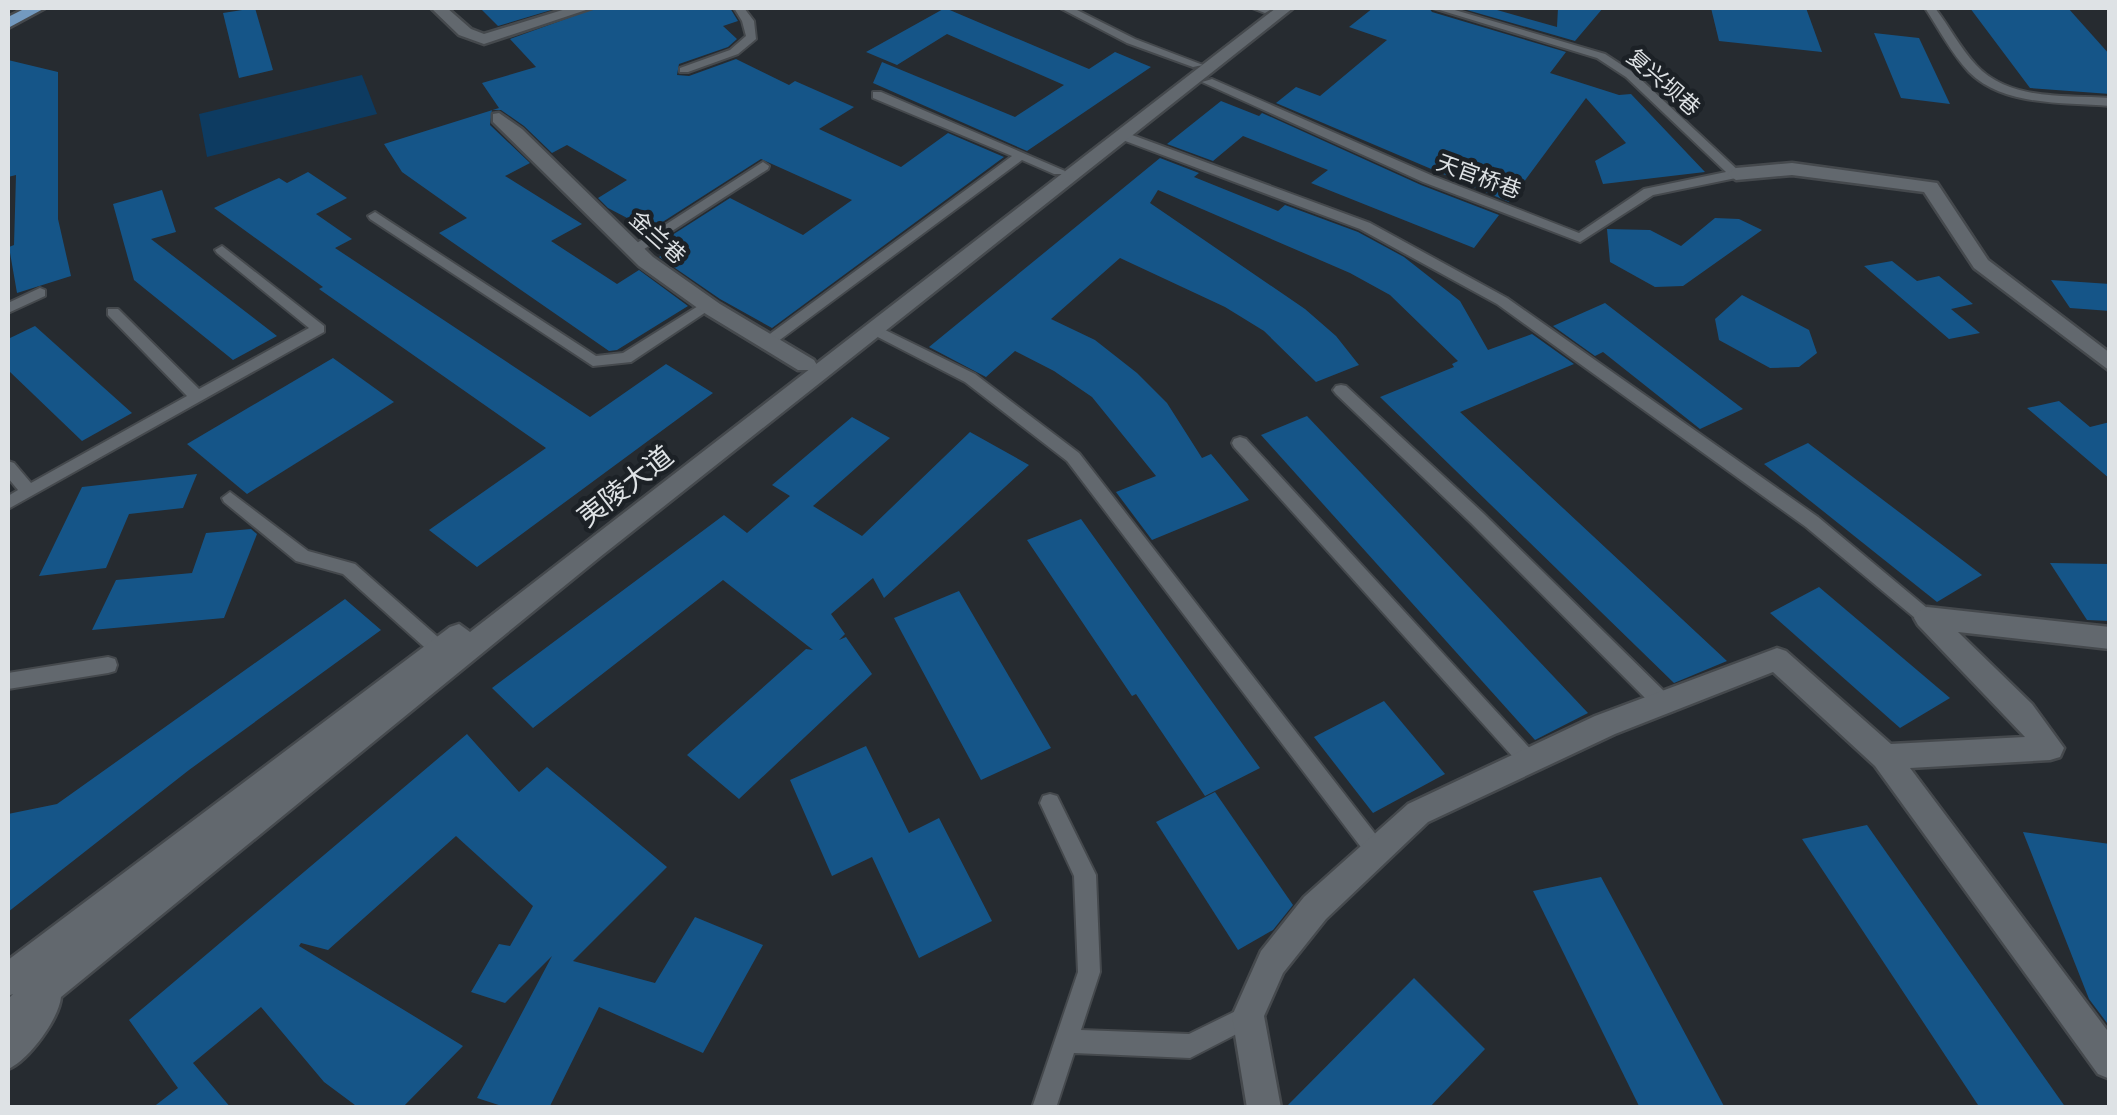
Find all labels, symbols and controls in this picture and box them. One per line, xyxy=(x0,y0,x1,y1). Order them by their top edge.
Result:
street label: 复兴坝巷 xyxy=(1620,42,1707,124)
street label: 天官桥巷 xyxy=(1432,147,1525,207)
street label: 金兰巷 xyxy=(622,204,693,272)
street label: 夷陵大道 xyxy=(569,437,682,537)

